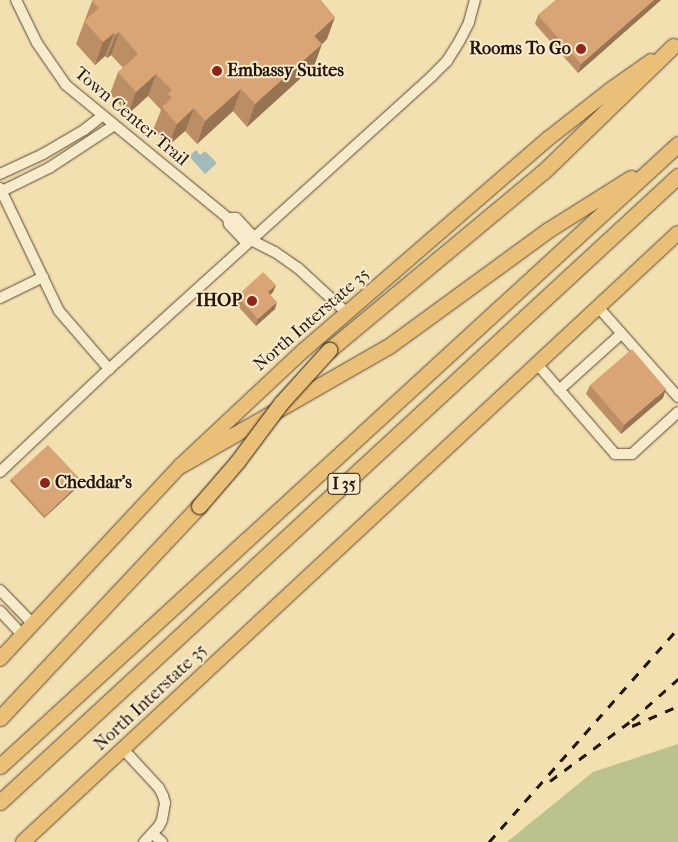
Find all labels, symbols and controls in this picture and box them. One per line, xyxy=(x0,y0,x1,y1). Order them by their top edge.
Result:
place label: Rooms To Go xyxy=(469,38,571,60)
marker: Rooms To Go xyxy=(575,43,587,55)
place label: Embassy Suites xyxy=(227,60,344,82)
street label: Town Center Trail xyxy=(70,63,192,171)
marker: Embassy Suites xyxy=(211,65,223,77)
street label: North Interstate 35 xyxy=(250,264,374,376)
place label: IHOP xyxy=(196,290,242,312)
marker: IHOP xyxy=(246,295,258,307)
road number: I 35 xyxy=(326,470,362,498)
place label: Cheddar's xyxy=(55,472,132,494)
marker: Cheddar's xyxy=(39,477,51,489)
street label: North Interstate 35 xyxy=(90,640,212,756)

